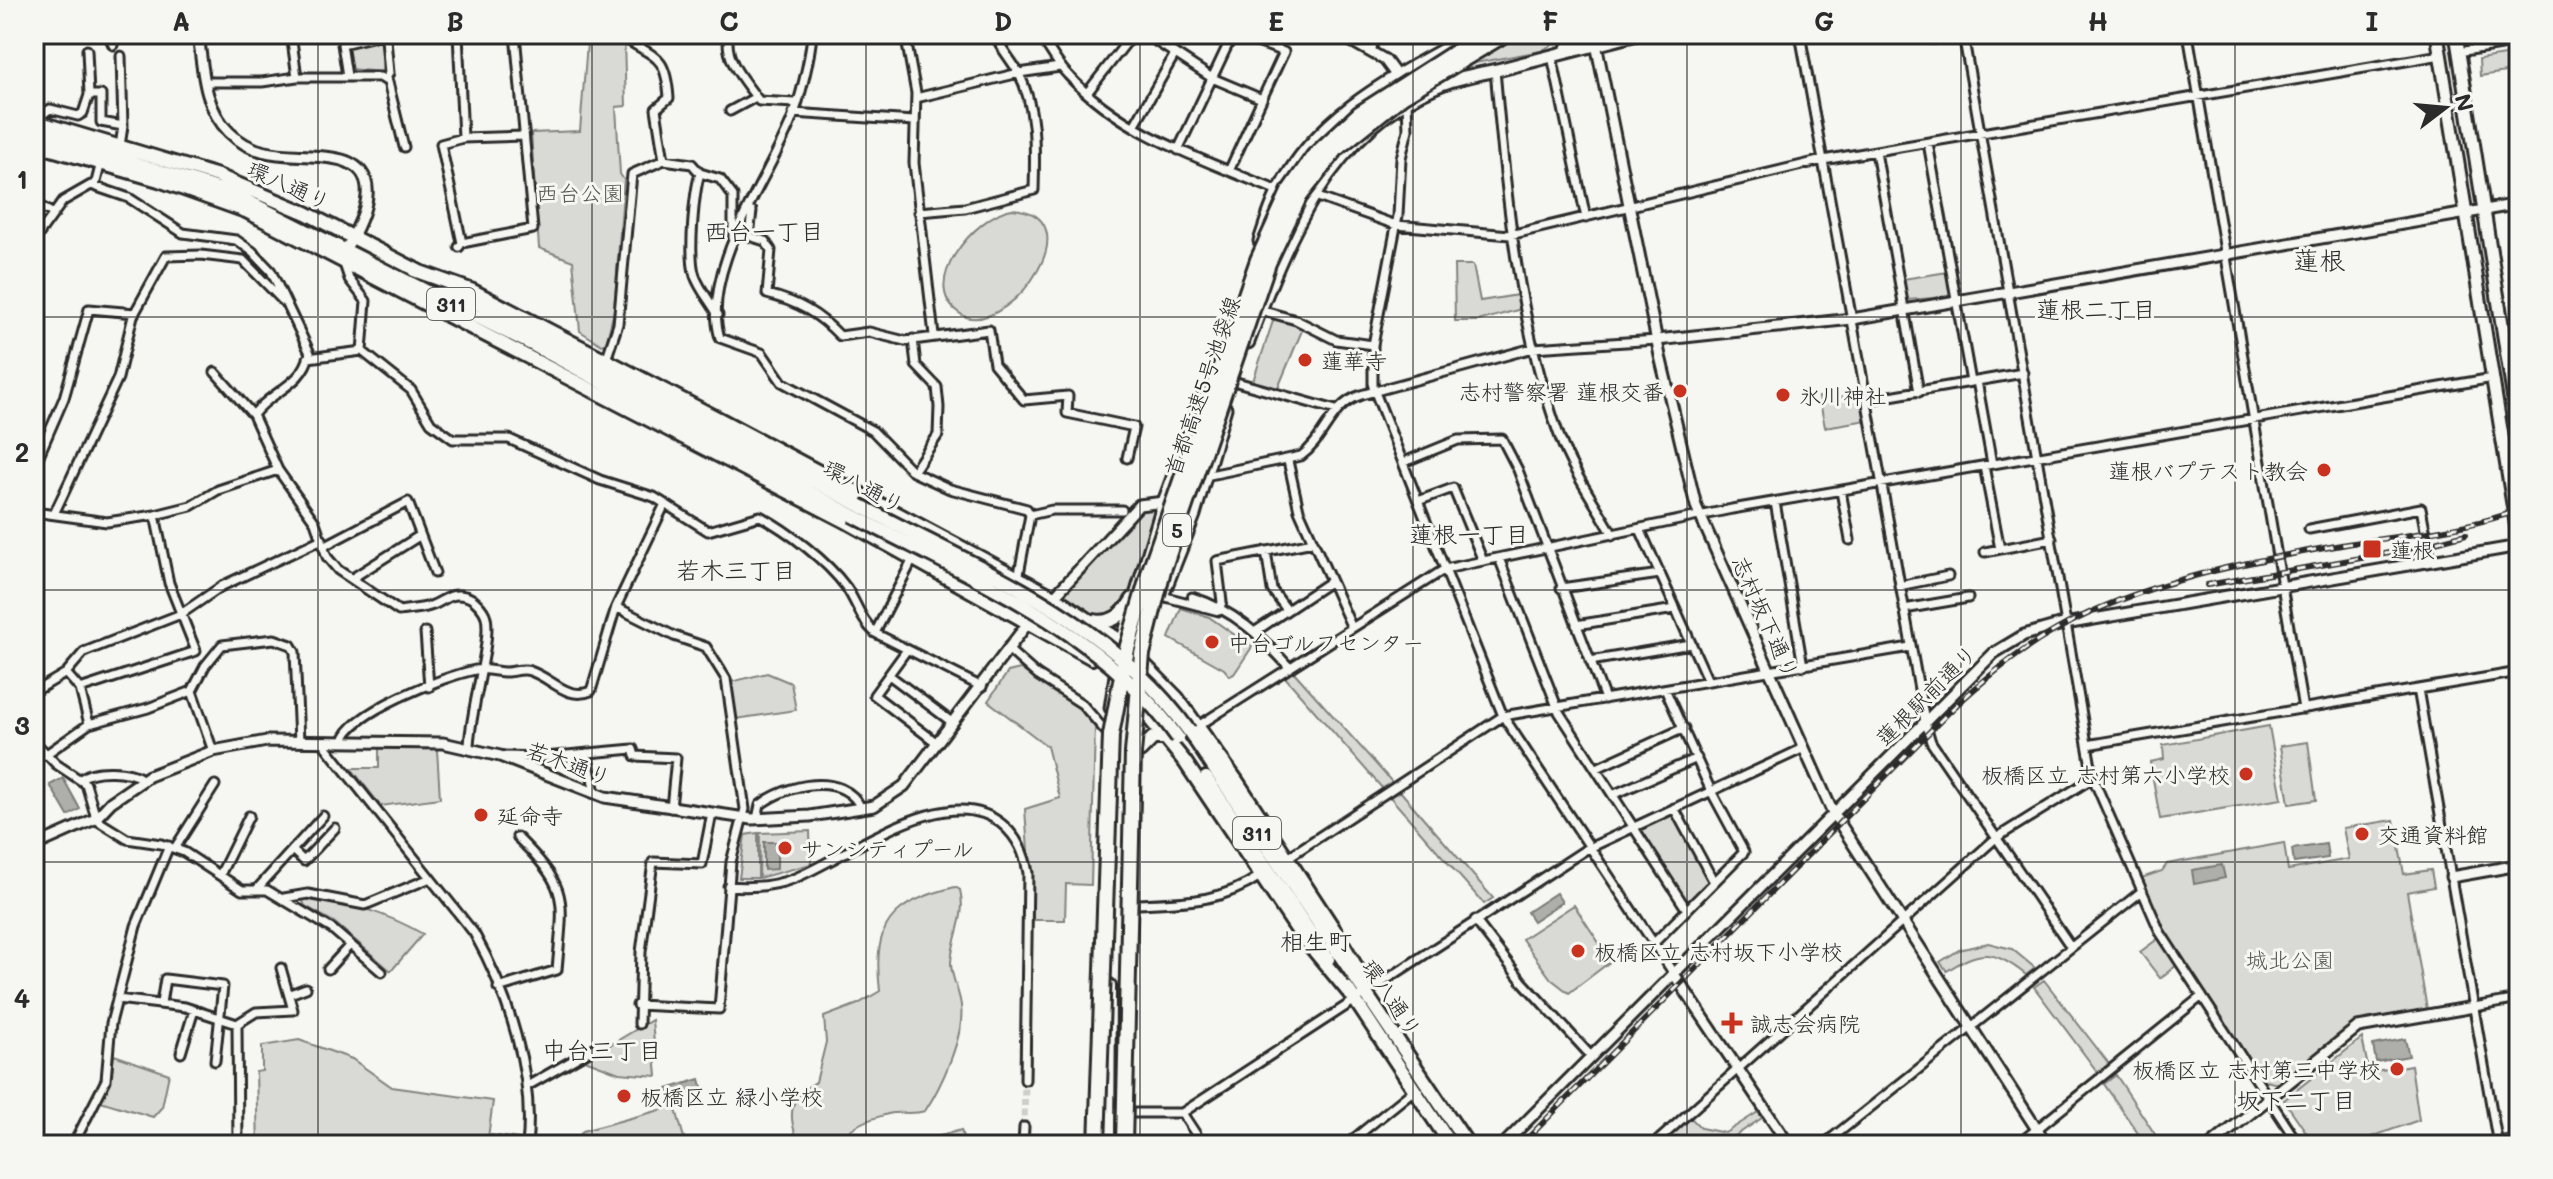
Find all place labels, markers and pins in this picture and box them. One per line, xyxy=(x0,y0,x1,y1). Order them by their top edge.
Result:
place label: 蓮華寺 xyxy=(1321,346,1387,375)
marker: 蓮華寺 xyxy=(1296,351,1314,369)
place label: 志村警察署 蓮根交番 xyxy=(1459,377,1664,406)
place label: 氷川神社 xyxy=(1799,381,1887,410)
marker: 志村警察署 蓮根交番 xyxy=(1671,382,1689,400)
marker: 氷川神社 xyxy=(1774,386,1792,404)
place label: 蓮根バプテスト教会 xyxy=(2108,456,2308,485)
marker: 蓮根バプテスト教会 xyxy=(2315,461,2333,479)
place label: 蓮根 xyxy=(2390,535,2435,564)
marker: 蓮根 xyxy=(2361,538,2383,560)
place label: 中台ゴルフセンター xyxy=(1228,628,1424,657)
marker: 中台ゴルフセンター xyxy=(1203,633,1221,651)
place label: 板橋区立 志村第六小学校 xyxy=(1981,760,2230,789)
marker: 板橋区立 志村第六小学校 xyxy=(2237,765,2255,783)
place label: 延命寺 xyxy=(497,801,563,830)
marker: 延命寺 xyxy=(472,806,490,824)
place label: 交通資料館 xyxy=(2378,820,2488,849)
marker: 交通資料館 xyxy=(2353,825,2371,843)
place label: サンシティプール xyxy=(801,834,974,863)
marker: サンシティプール xyxy=(776,839,794,857)
place label: 板橋区立 志村坂下小学校 xyxy=(1594,937,1843,966)
marker: 板橋区立 志村坂下小学校 xyxy=(1569,942,1587,960)
place label: 誠志会病院 xyxy=(1750,1009,1860,1038)
marker: 誠志会病院 xyxy=(1721,1012,1743,1034)
place label: 板橋区立 志村第三中学校 xyxy=(2132,1055,2381,1084)
marker: 板橋区立 志村第三中学校 xyxy=(2388,1060,2406,1078)
place label: 板橋区立 緑小学校 xyxy=(640,1082,823,1111)
marker: 板橋区立 緑小学校 xyxy=(615,1087,633,1105)

